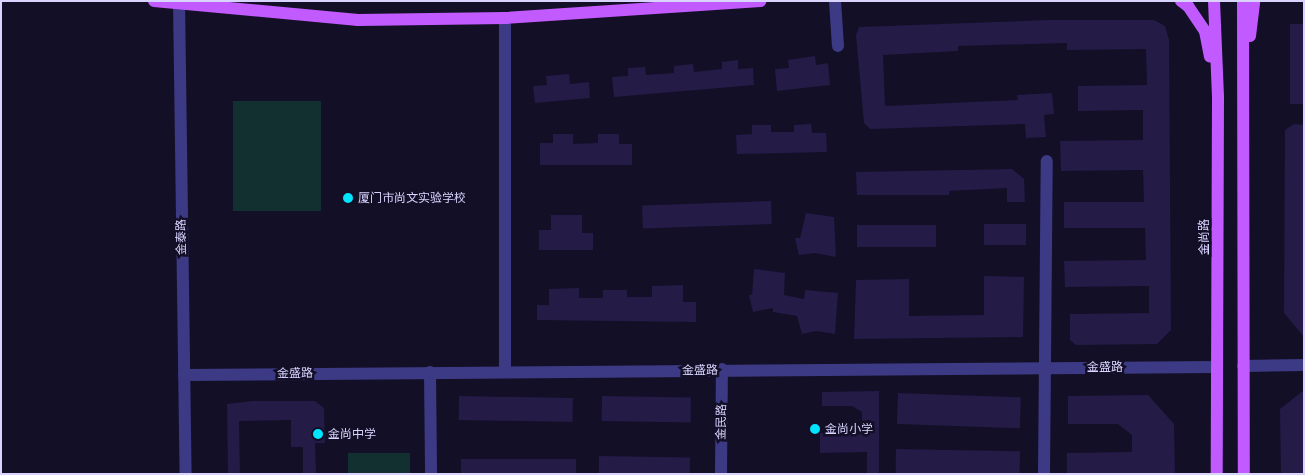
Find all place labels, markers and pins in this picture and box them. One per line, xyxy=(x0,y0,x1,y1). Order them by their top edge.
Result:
place label: 厦门市尚文实验学校 xyxy=(358,191,466,205)
marker: 厦门市尚文实验学校 xyxy=(342,192,354,204)
place label: 金尚小学 xyxy=(825,422,873,436)
marker: 金尚小学 xyxy=(809,423,821,435)
place label: 金尚中学 xyxy=(328,427,376,441)
marker: 金尚中学 xyxy=(312,428,324,440)

